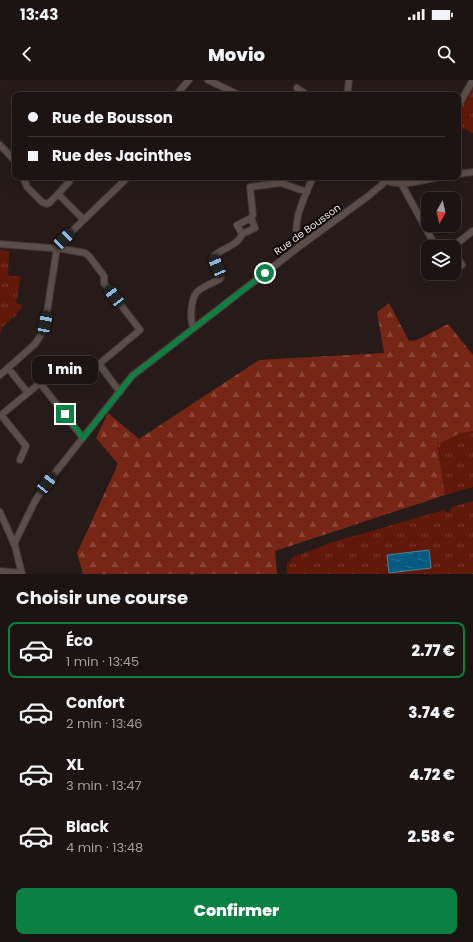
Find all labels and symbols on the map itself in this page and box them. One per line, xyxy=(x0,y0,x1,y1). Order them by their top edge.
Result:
north arrow xyxy=(421,192,461,232)
street label: Rue de Bousson xyxy=(271,200,344,259)
car xyxy=(51,226,77,252)
car xyxy=(207,253,227,279)
route start xyxy=(256,264,274,282)
car xyxy=(102,283,126,309)
car xyxy=(37,310,53,336)
callout: 1 min xyxy=(32,356,98,384)
route end xyxy=(56,405,74,423)
car xyxy=(35,470,59,496)

